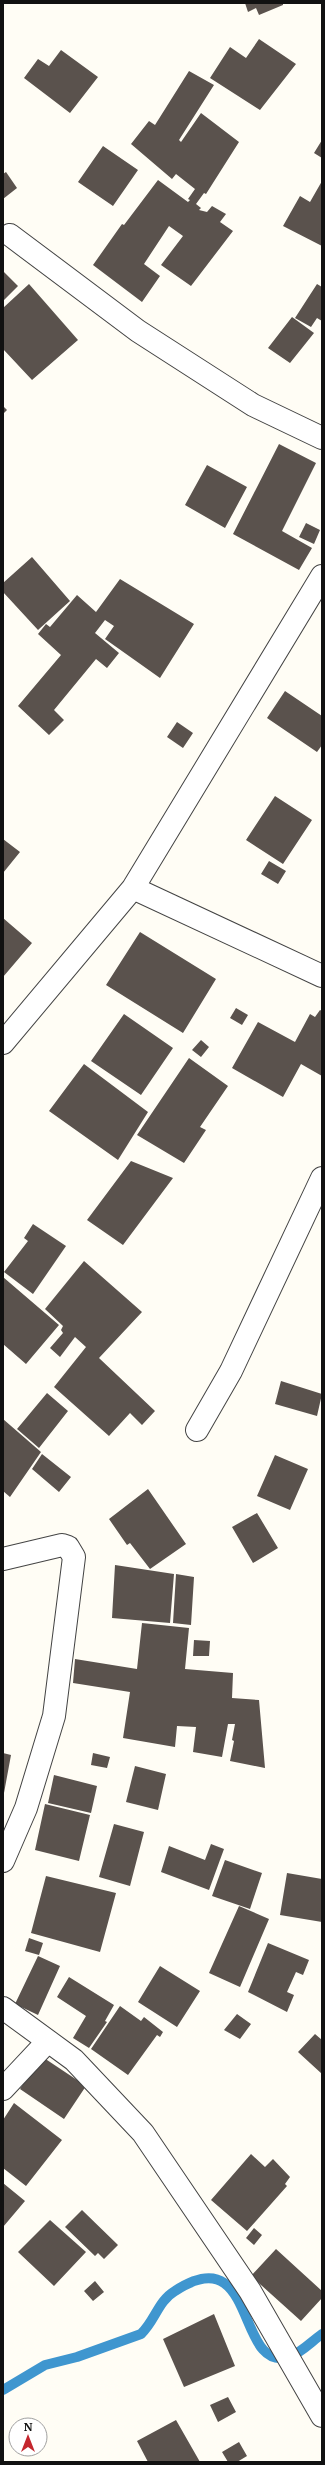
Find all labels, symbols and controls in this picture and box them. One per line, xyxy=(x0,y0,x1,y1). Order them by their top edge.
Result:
north arrow xyxy=(8,2417,48,2457)
text: N xyxy=(24,2420,33,2434)

